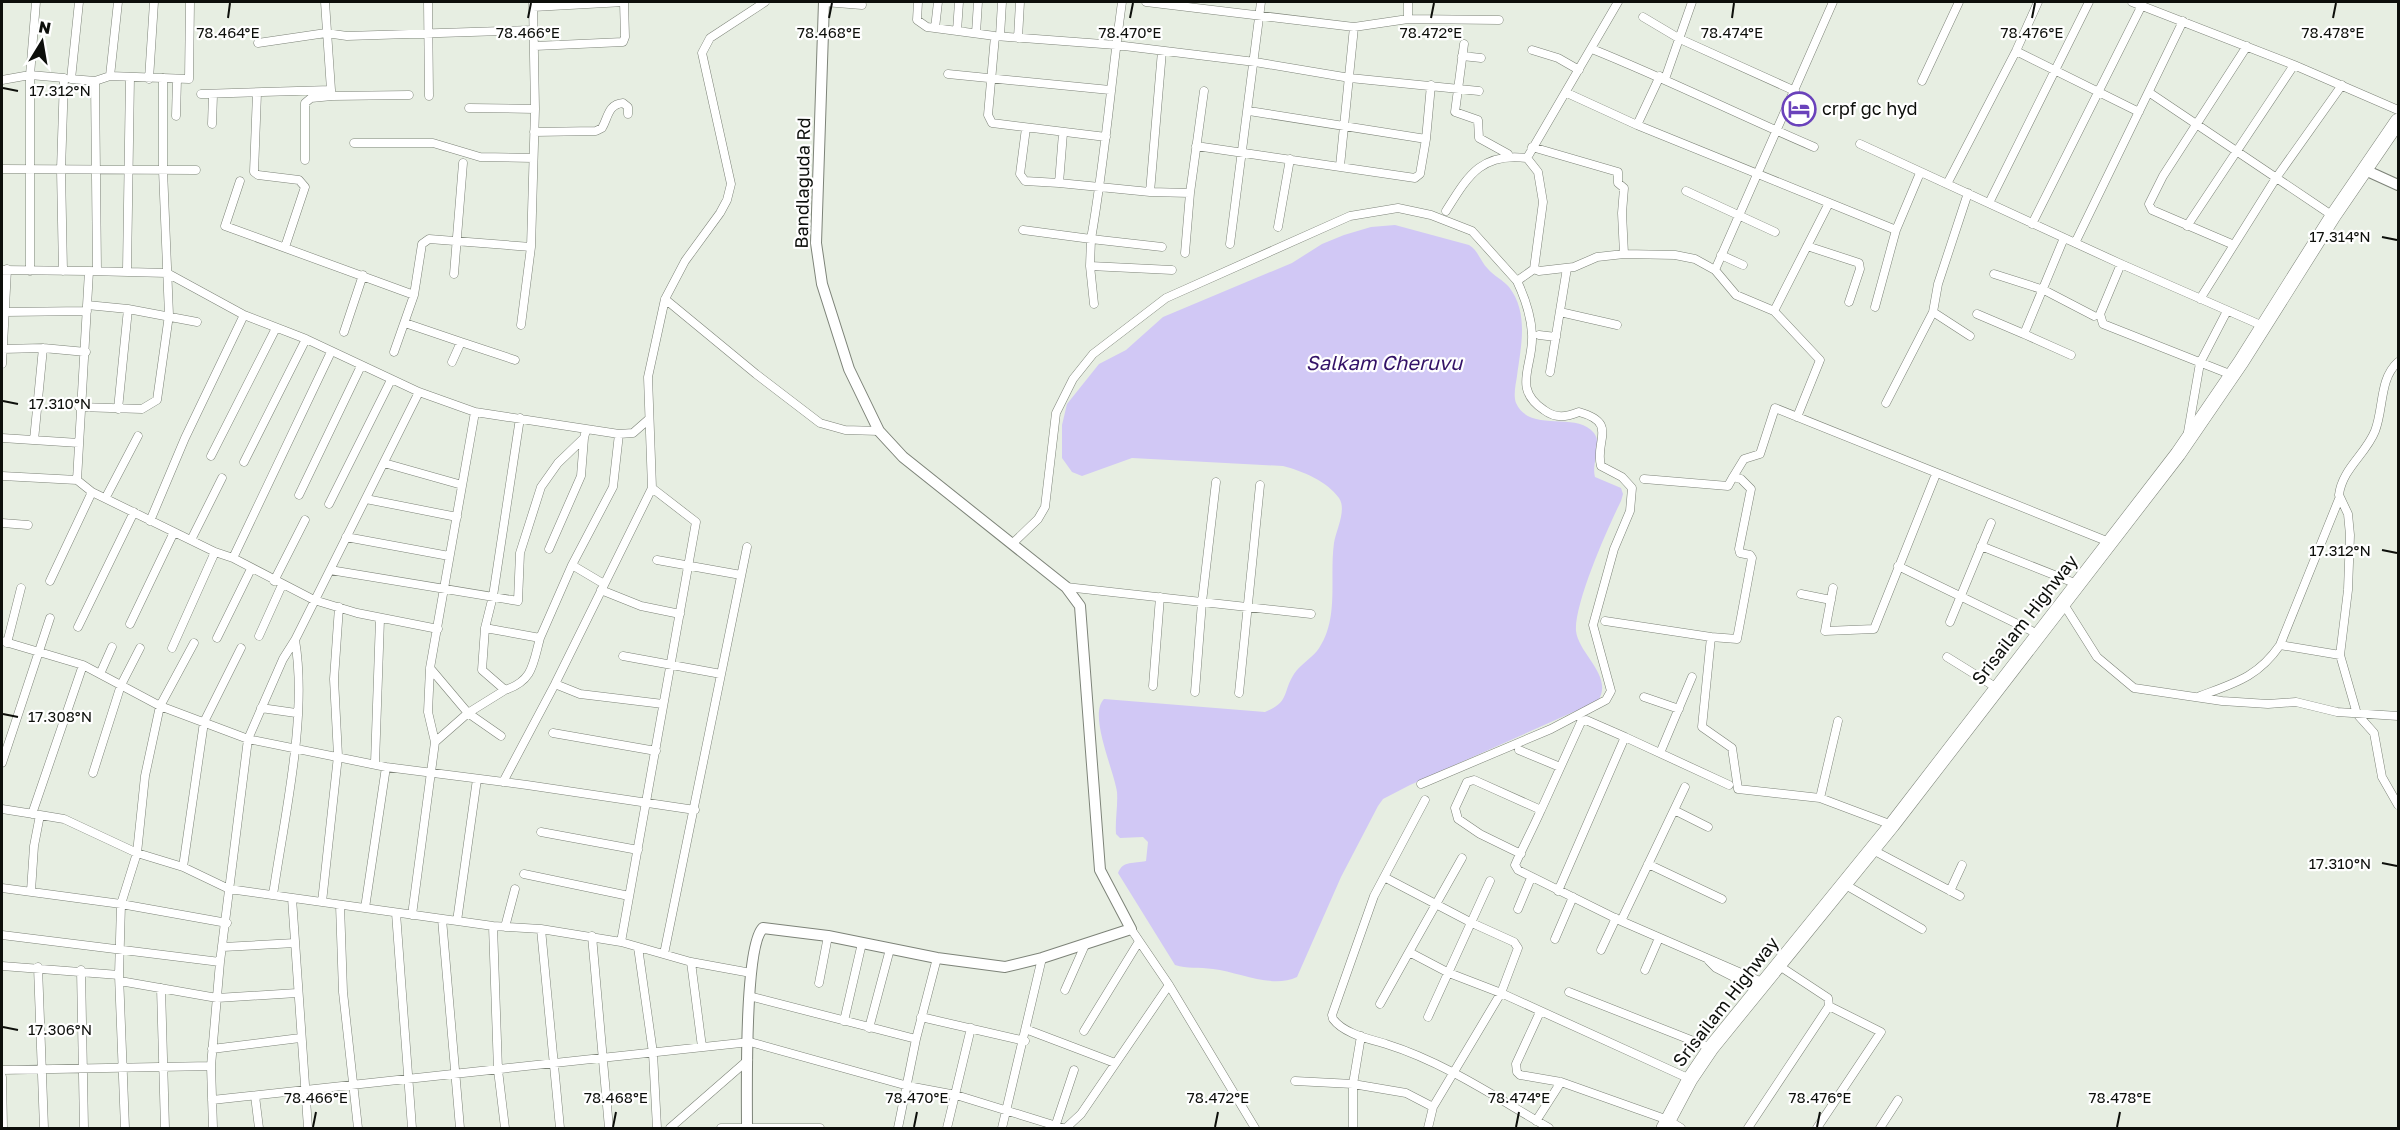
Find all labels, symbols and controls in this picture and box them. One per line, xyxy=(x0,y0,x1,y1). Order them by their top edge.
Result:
north arrow xyxy=(12,12,72,72)
text: N xyxy=(37,16,53,38)
text: 78.464°E xyxy=(196,23,260,41)
text: 78.466°E xyxy=(496,23,560,41)
text: 78.468°E xyxy=(797,23,861,41)
text: 78.470°E xyxy=(1098,23,1162,41)
text: 78.472°E xyxy=(1400,23,1462,41)
text: 78.474°E xyxy=(1701,23,1763,41)
text: 78.476°E xyxy=(2001,23,2063,41)
text: 78.478°E xyxy=(2302,23,2364,41)
text: 17.312°N xyxy=(29,81,91,99)
hotel icon: crpf gc hyd xyxy=(1781,91,1817,127)
place label: crpf gc hyd xyxy=(1822,97,1918,119)
street label: Bandlaguda Rd xyxy=(790,117,814,249)
text: 17.314°N xyxy=(2309,227,2371,245)
water label: Salkam Cheruvu xyxy=(1306,350,1464,374)
text: 17.310°N xyxy=(29,394,91,412)
text: 17.312°N xyxy=(2309,541,2371,559)
street label: Srisailam Highway xyxy=(1967,550,2082,689)
text: 17.308°N xyxy=(28,707,92,725)
text: 17.310°N xyxy=(2309,854,2371,872)
street label: Srisailam Highway xyxy=(1668,932,1783,1071)
text: 17.306°N xyxy=(28,1020,92,1038)
text: 78.466°E xyxy=(284,1088,348,1106)
text: 78.468°E xyxy=(584,1088,648,1106)
text: 78.470°E xyxy=(885,1088,949,1106)
text: 78.472°E xyxy=(1187,1088,1249,1106)
text: 78.474°E xyxy=(1488,1088,1550,1106)
text: 78.476°E xyxy=(1789,1088,1851,1106)
text: 78.478°E xyxy=(2089,1088,2151,1106)

